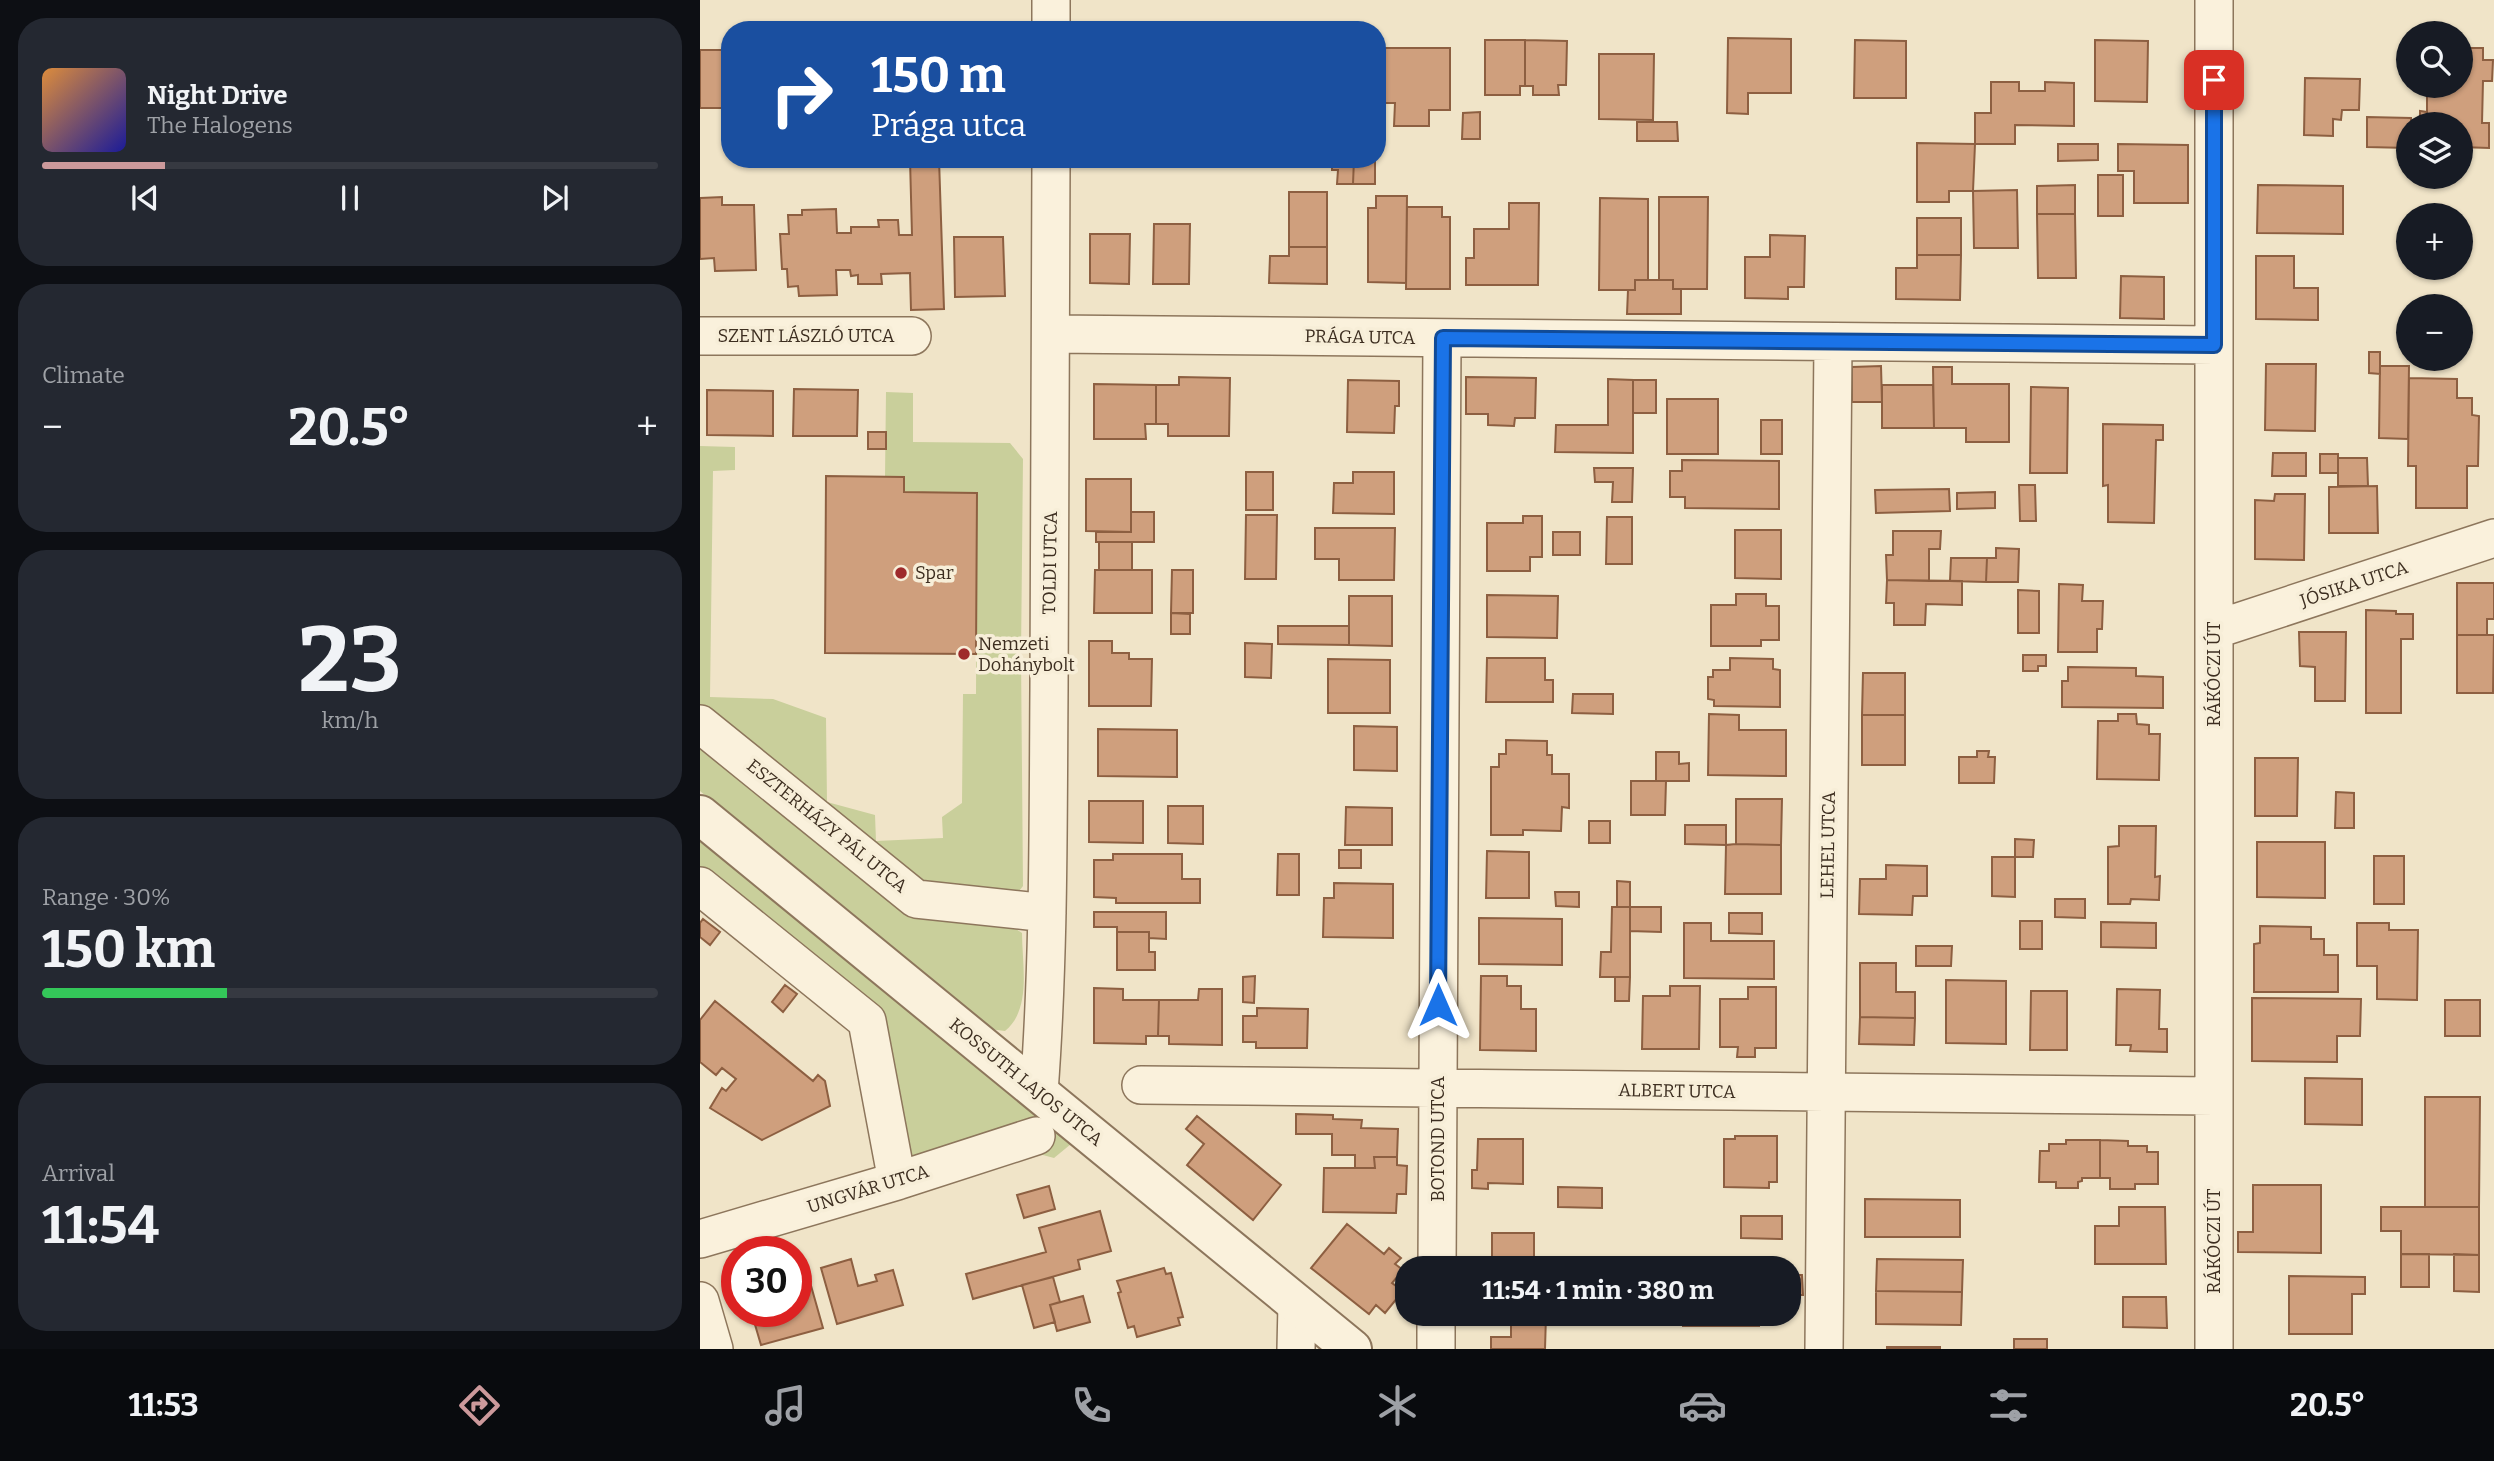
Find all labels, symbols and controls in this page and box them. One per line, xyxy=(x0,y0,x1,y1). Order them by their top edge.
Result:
map controls xyxy=(2396,21,2473,371)
button: search xyxy=(2396,21,2473,98)
text: 150 m xyxy=(871,46,1006,105)
icon: right xyxy=(756,49,847,140)
pin xyxy=(2184,50,2244,110)
icon: arrive xyxy=(2195,61,2233,99)
text: Night Drive xyxy=(147,80,288,111)
text: Prága utca xyxy=(871,106,1026,144)
text: The Halogens xyxy=(147,111,293,139)
button: layers xyxy=(2396,112,2473,189)
icon: previous xyxy=(126,179,164,217)
icon: pause xyxy=(331,179,369,217)
icon: next xyxy=(536,179,574,217)
button: + xyxy=(2396,203,2473,280)
button: − xyxy=(2396,294,2473,371)
street label: SZENT LÁSZLÓ UTCA xyxy=(717,325,895,347)
street label: PRÁGA UTCA xyxy=(1304,325,1416,349)
text: Climate xyxy=(42,361,125,389)
text: 20.5° xyxy=(288,396,411,459)
text: − xyxy=(42,404,63,450)
text: + xyxy=(636,404,658,450)
street label: TOLDI UTCA xyxy=(1038,511,1062,615)
street label: JÓSIKA UTCA xyxy=(2296,556,2411,612)
place label: Spar xyxy=(915,562,954,584)
marker: Spar xyxy=(893,565,909,581)
text: 23 xyxy=(298,606,402,715)
street label: RÁKÓCZI ÚT xyxy=(2202,621,2225,727)
place label: Nemzeti Dohánybolt xyxy=(978,633,1075,676)
marker: Nemzeti Dohánybolt xyxy=(956,646,972,662)
text: km/h xyxy=(322,706,378,734)
street label: ESZTERHÁZY PÁL UTCA xyxy=(742,754,912,898)
street label: LEHEL UTCA xyxy=(1816,791,1840,899)
text: Range · 30% xyxy=(42,883,170,911)
text: 150 km xyxy=(42,918,215,981)
position arrow xyxy=(1401,968,1475,1042)
street label: KOSSUTH LAJOS UTCA xyxy=(945,1013,1107,1151)
street label: BOTOND UTCA xyxy=(1427,1076,1449,1202)
street label: ALBERT UTCA xyxy=(1618,1079,1736,1103)
text: Arrival xyxy=(42,1159,115,1187)
street label: UNGVÁR UTCA xyxy=(805,1160,932,1218)
street label: RÁKÓCZI ÚT xyxy=(2202,1188,2225,1294)
text: 11:54 xyxy=(42,1194,159,1257)
speed limit sign: 30 xyxy=(721,1236,812,1327)
text: 11:54 · 1 min · 380 m xyxy=(1482,1275,1714,1306)
icon: directions xyxy=(455,1381,504,1430)
icon: music xyxy=(761,1381,810,1430)
icon: phone xyxy=(1067,1381,1116,1430)
icon: climate xyxy=(1373,1381,1422,1430)
icon: car xyxy=(1678,1381,1727,1430)
icon: filters xyxy=(1984,1381,2033,1430)
text: 11:53 xyxy=(128,1386,199,1424)
text: 20.5° xyxy=(2290,1386,2366,1424)

